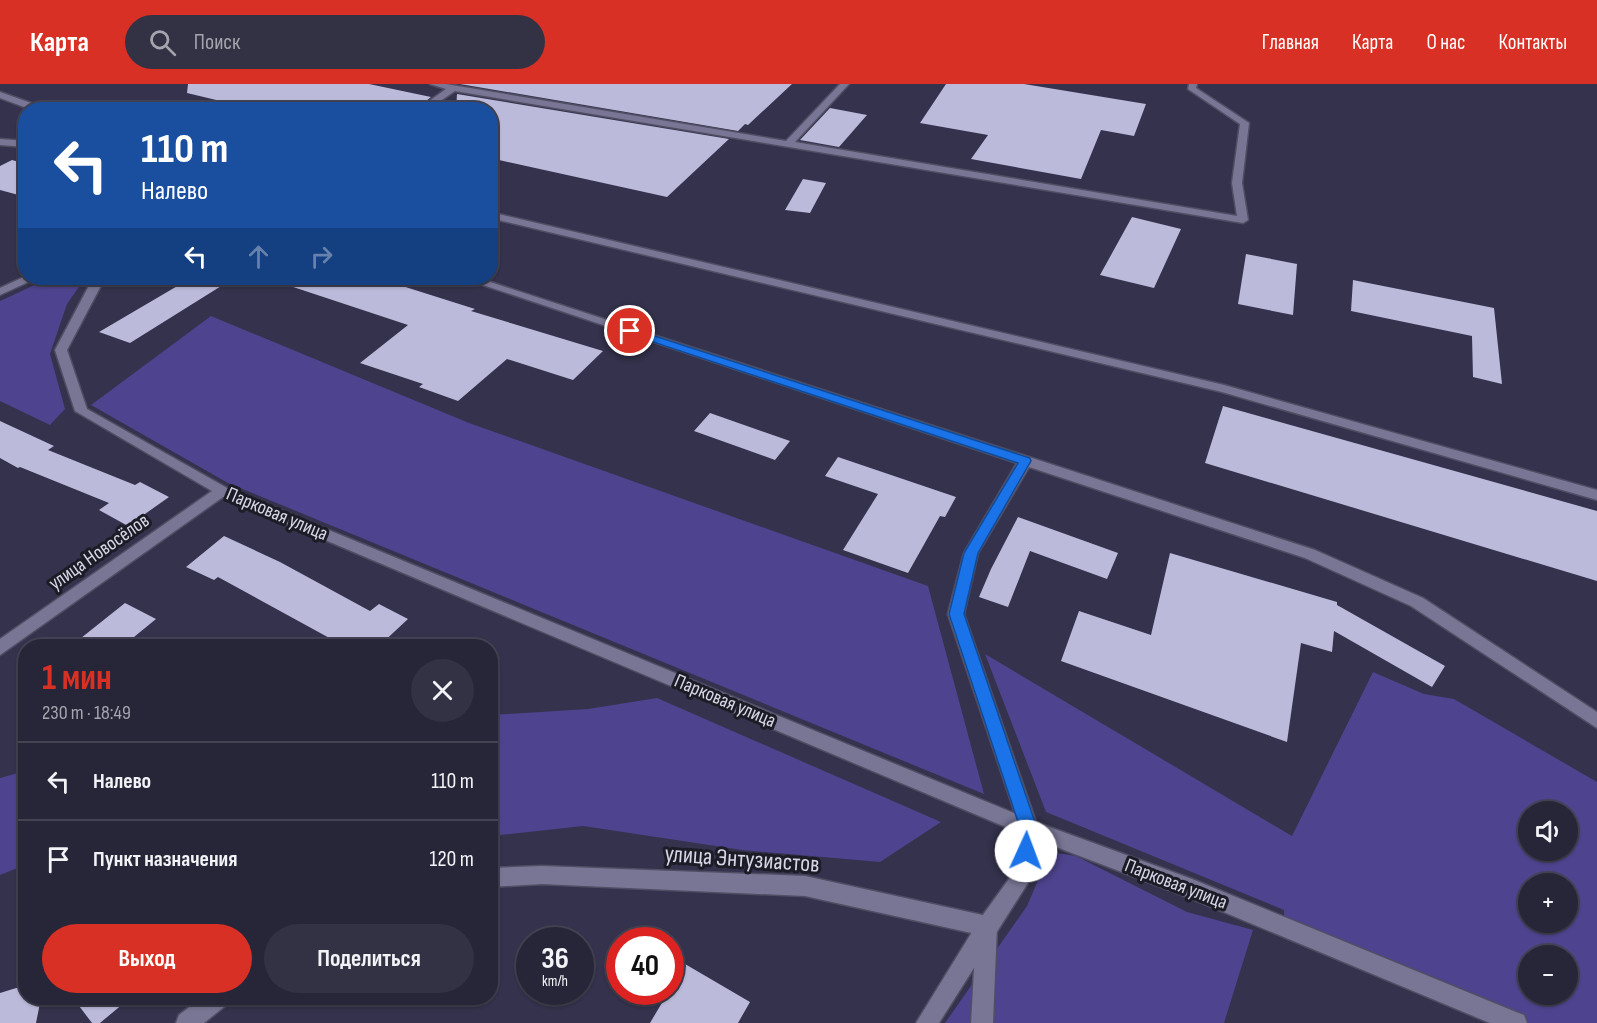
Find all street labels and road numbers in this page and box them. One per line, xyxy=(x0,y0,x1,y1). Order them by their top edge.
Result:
street label: Парковая улица xyxy=(223,482,331,546)
street label: улица Новосёлов xyxy=(44,509,154,595)
street label: Парковая улица xyxy=(671,669,779,733)
street label: улица Энтузиастов xyxy=(664,839,820,879)
street label: Парковая улица xyxy=(1121,853,1231,915)

